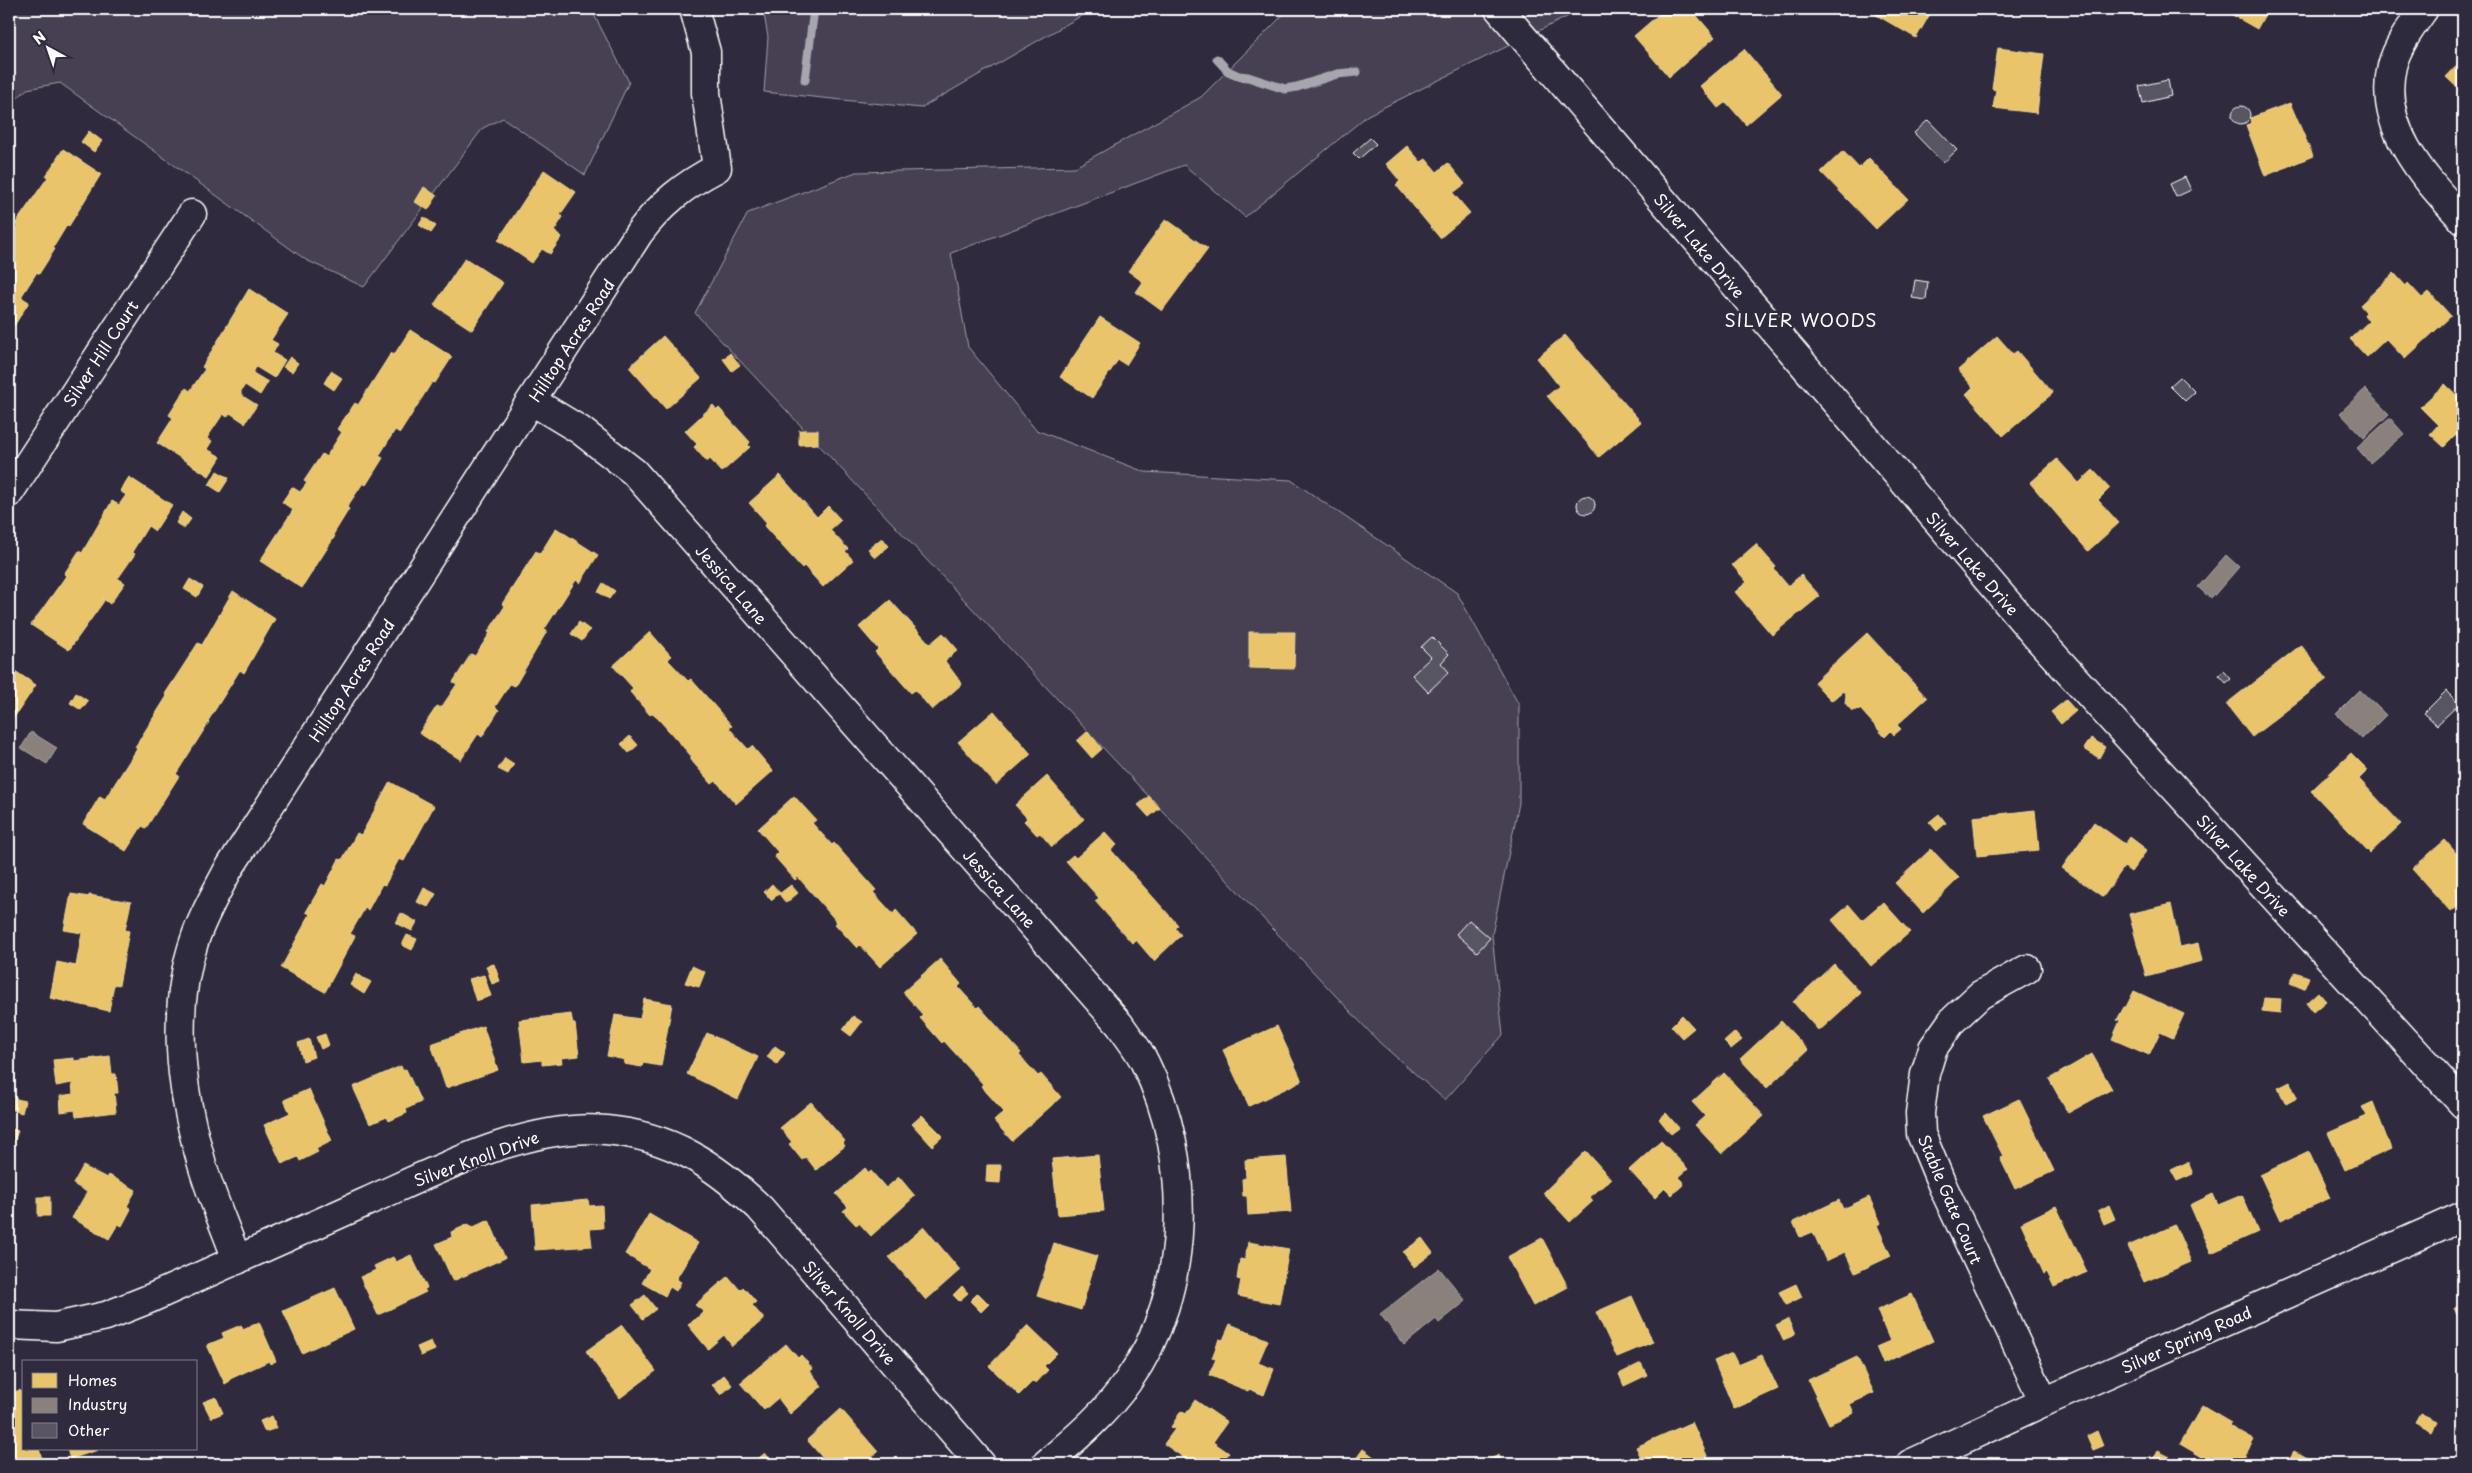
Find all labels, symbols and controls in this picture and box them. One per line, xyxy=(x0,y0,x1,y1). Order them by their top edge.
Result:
north arrow xyxy=(22,22,72,72)
text: N xyxy=(28,26,50,49)
street label: Silver Lake Drive xyxy=(1649,187,1751,303)
street label: Hilltop Acres Road xyxy=(522,274,620,406)
street label: Silver Hill Court xyxy=(57,295,144,411)
district label: SILVER WOODS xyxy=(1724,306,1878,333)
street label: Silver Lake Drive xyxy=(1921,506,2025,620)
street label: Jessica Lane xyxy=(690,539,774,629)
street label: Hilltop Acres Road xyxy=(302,614,400,746)
street label: Silver Lake Drive xyxy=(2191,808,2297,922)
street label: Jessica Lane xyxy=(958,843,1042,933)
street label: Silver Knoll Drive xyxy=(410,1124,542,1192)
street label: Stable Gate Court xyxy=(1913,1131,1989,1268)
street label: Silver Knoll Drive xyxy=(798,1254,902,1370)
street label: Silver Spring Road xyxy=(2117,1299,2255,1379)
legend xyxy=(22,1360,198,1450)
text: Homes xyxy=(68,1368,117,1391)
text: Industry xyxy=(68,1392,127,1415)
text: Other xyxy=(68,1418,109,1441)

